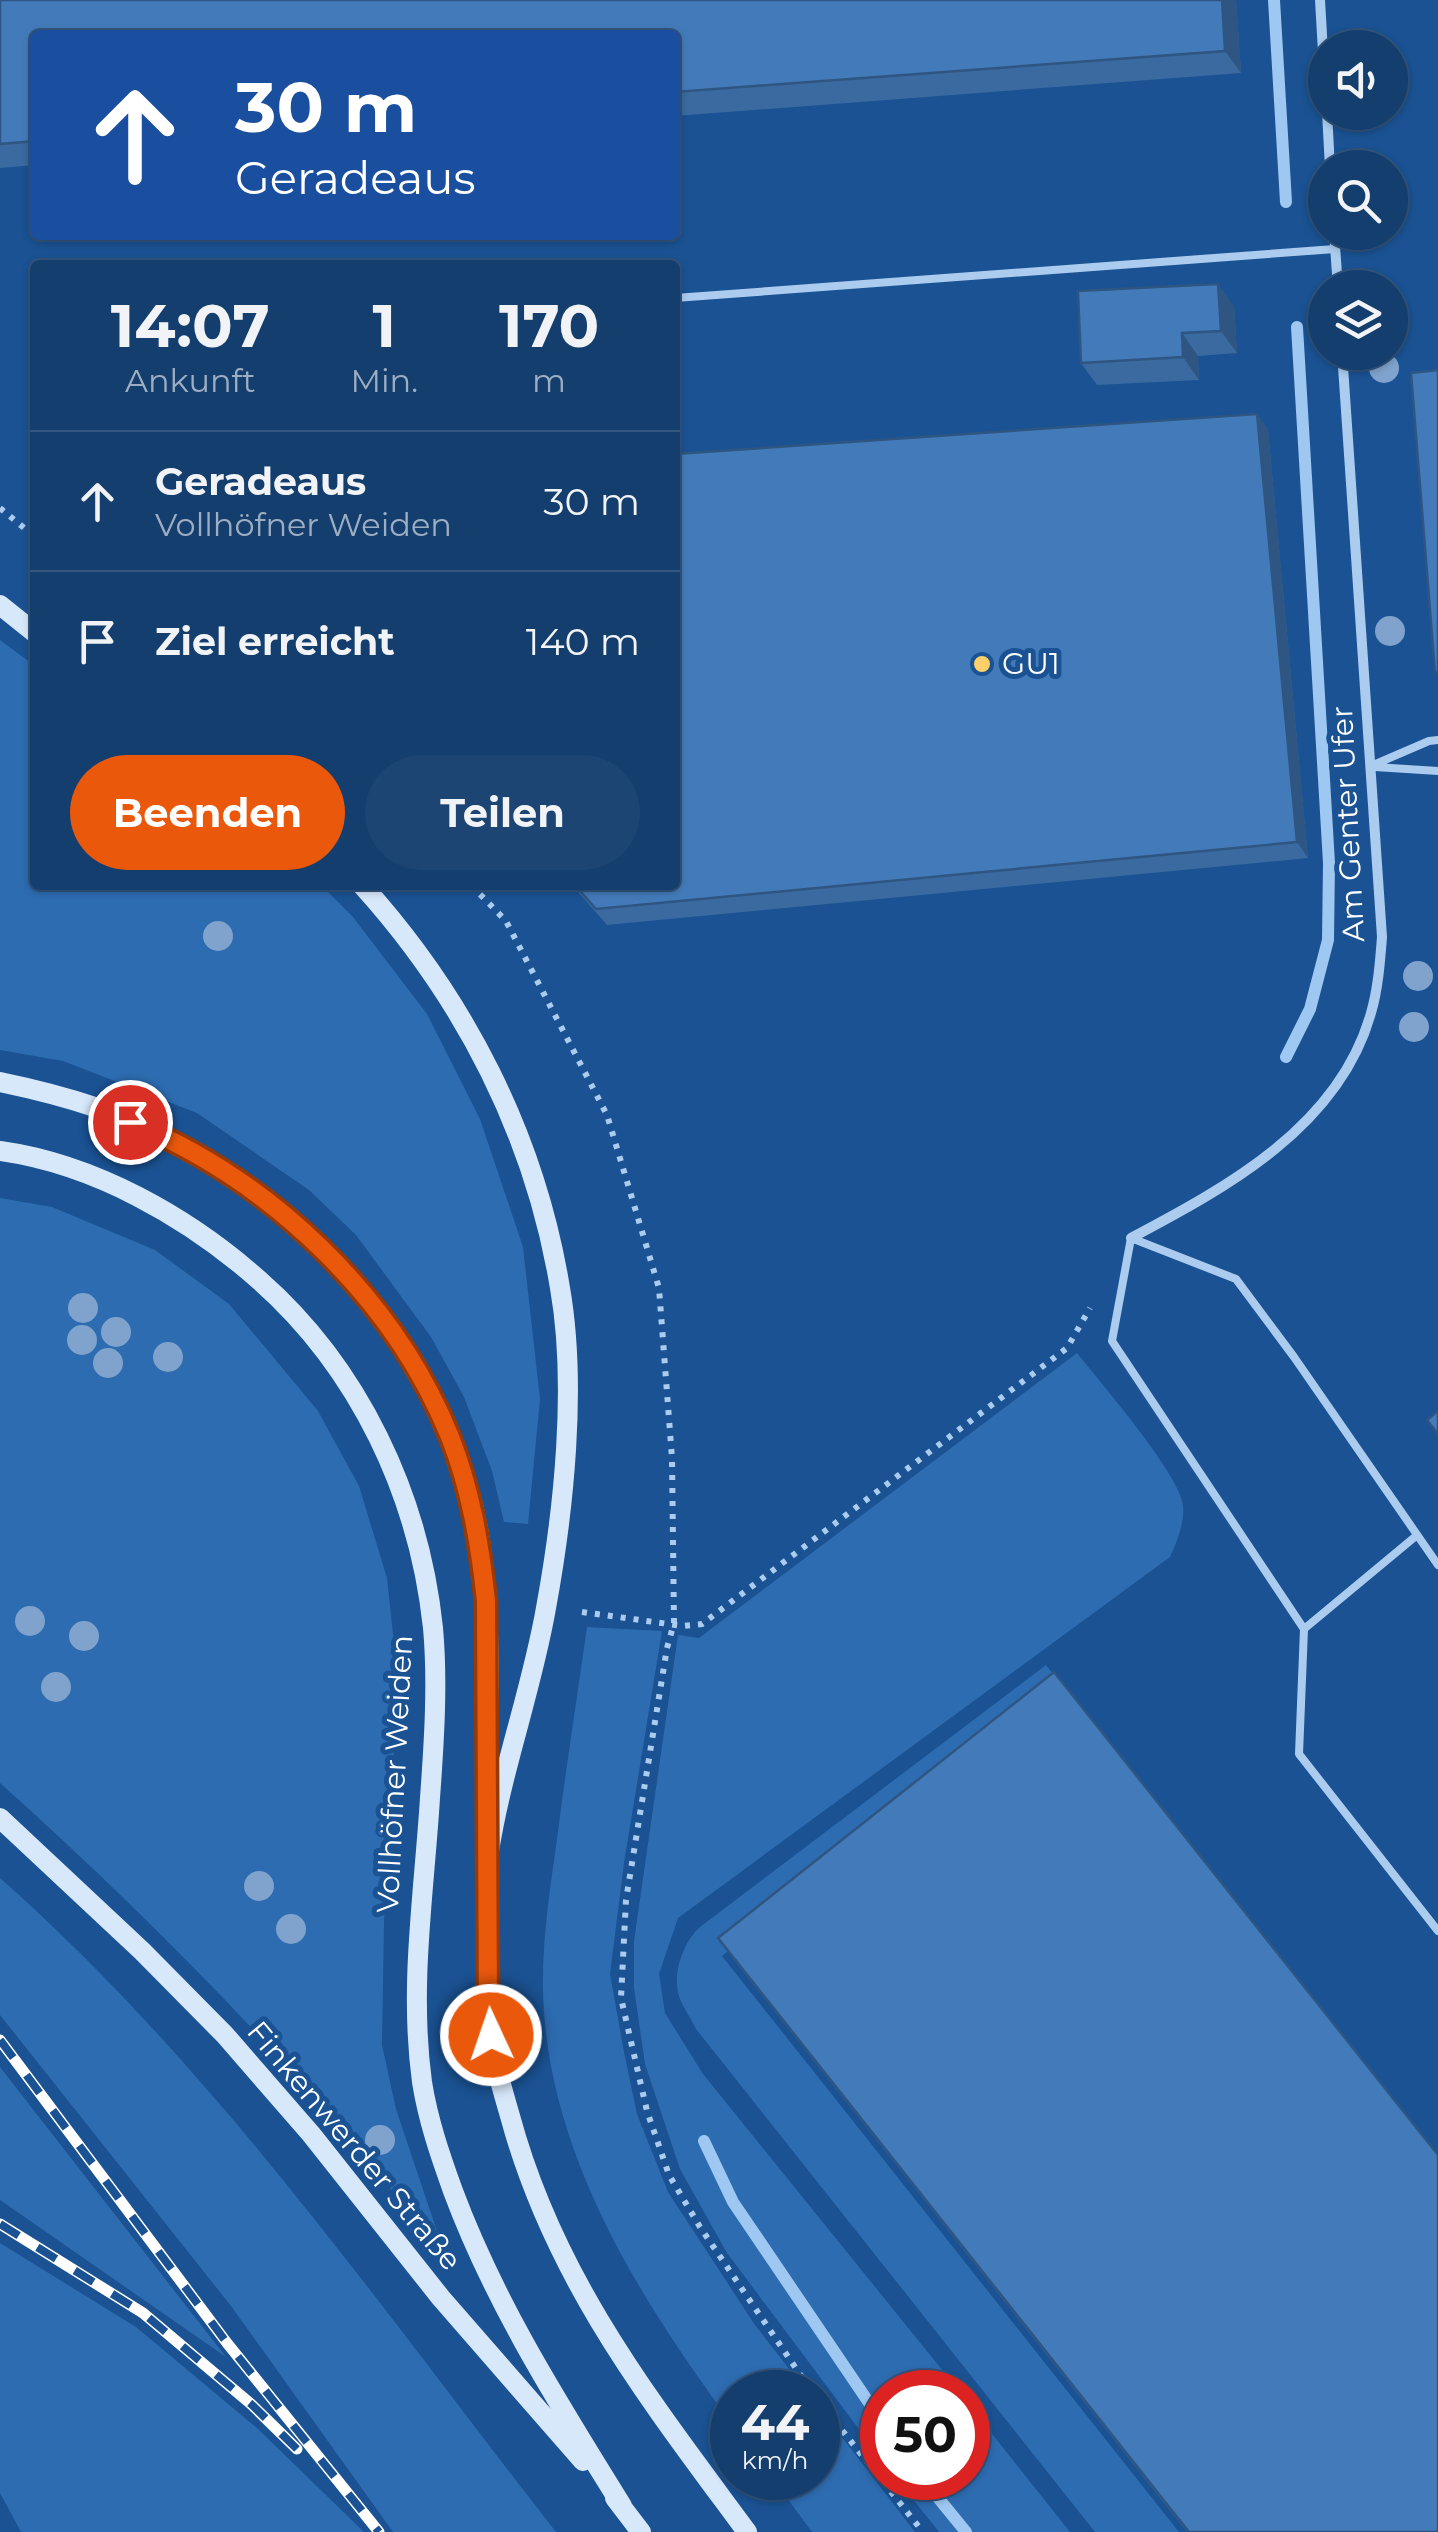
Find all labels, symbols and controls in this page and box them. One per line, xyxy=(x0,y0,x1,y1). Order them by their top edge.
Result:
map controls xyxy=(1308,30,1408,370)
button: sound xyxy=(1308,30,1408,130)
text: 30 m xyxy=(235,64,417,150)
icon: ahead xyxy=(70,70,200,200)
text: Geradeaus xyxy=(235,150,476,205)
button: search xyxy=(1308,150,1408,250)
button: layers xyxy=(1308,270,1408,370)
text: 14:07 xyxy=(111,289,270,362)
text: 1 xyxy=(372,289,396,362)
text: 170 xyxy=(499,289,599,362)
text: Ankunft xyxy=(125,361,255,400)
text: Min. xyxy=(350,361,418,400)
text: m xyxy=(532,361,566,400)
text: Geradeaus xyxy=(155,458,366,505)
icon: ahead xyxy=(70,474,125,529)
text: 30 m xyxy=(543,478,640,525)
text: Vollhöfner Weiden xyxy=(155,505,452,544)
icon: arrive xyxy=(70,614,125,669)
text: Ziel erreicht xyxy=(155,618,395,665)
text: 140 m xyxy=(526,618,640,665)
place label: GU1 xyxy=(1002,645,1060,682)
marker: GU1 xyxy=(971,653,993,675)
street label: Am Genter Ufer xyxy=(1323,705,1372,943)
button: Beenden xyxy=(70,755,345,870)
button: Teilen xyxy=(365,755,640,870)
pin xyxy=(88,1080,173,1165)
icon: arrive xyxy=(103,1095,158,1150)
street label: Vollhöfner Weiden xyxy=(369,1634,420,1914)
position arrow xyxy=(439,1983,543,2087)
street label: Finkenwerder Straße xyxy=(239,2013,470,2278)
speed limit sign: 50 xyxy=(860,2370,990,2500)
text: 44 xyxy=(741,2392,809,2453)
text: km/h xyxy=(742,2445,808,2475)

